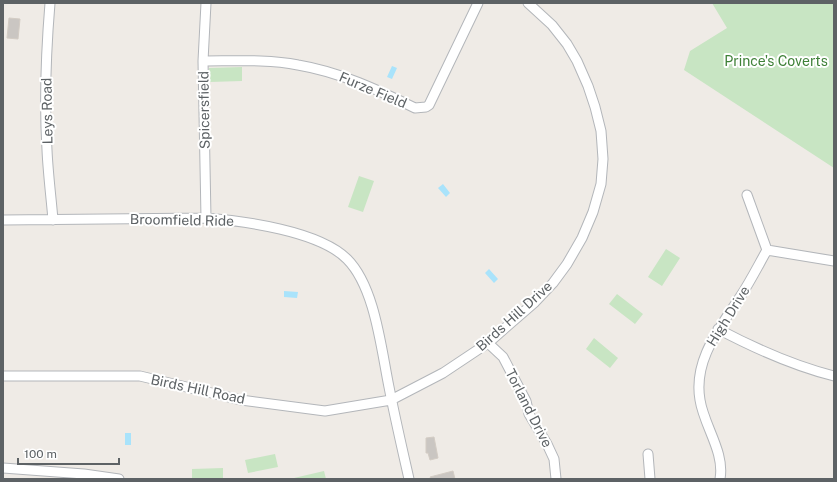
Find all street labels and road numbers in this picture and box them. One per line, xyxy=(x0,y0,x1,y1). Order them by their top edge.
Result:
street label: Furze Field xyxy=(337,69,409,111)
street label: Spicersfield xyxy=(195,71,213,149)
street label: Leys Road xyxy=(38,78,56,144)
street label: Broomfield Ride xyxy=(130,211,234,229)
street label: Birds Hill Drive xyxy=(473,278,555,354)
street label: High Drive xyxy=(703,283,753,349)
street label: Torland Drive xyxy=(502,366,556,450)
street label: Birds Hill Road xyxy=(149,371,247,407)

